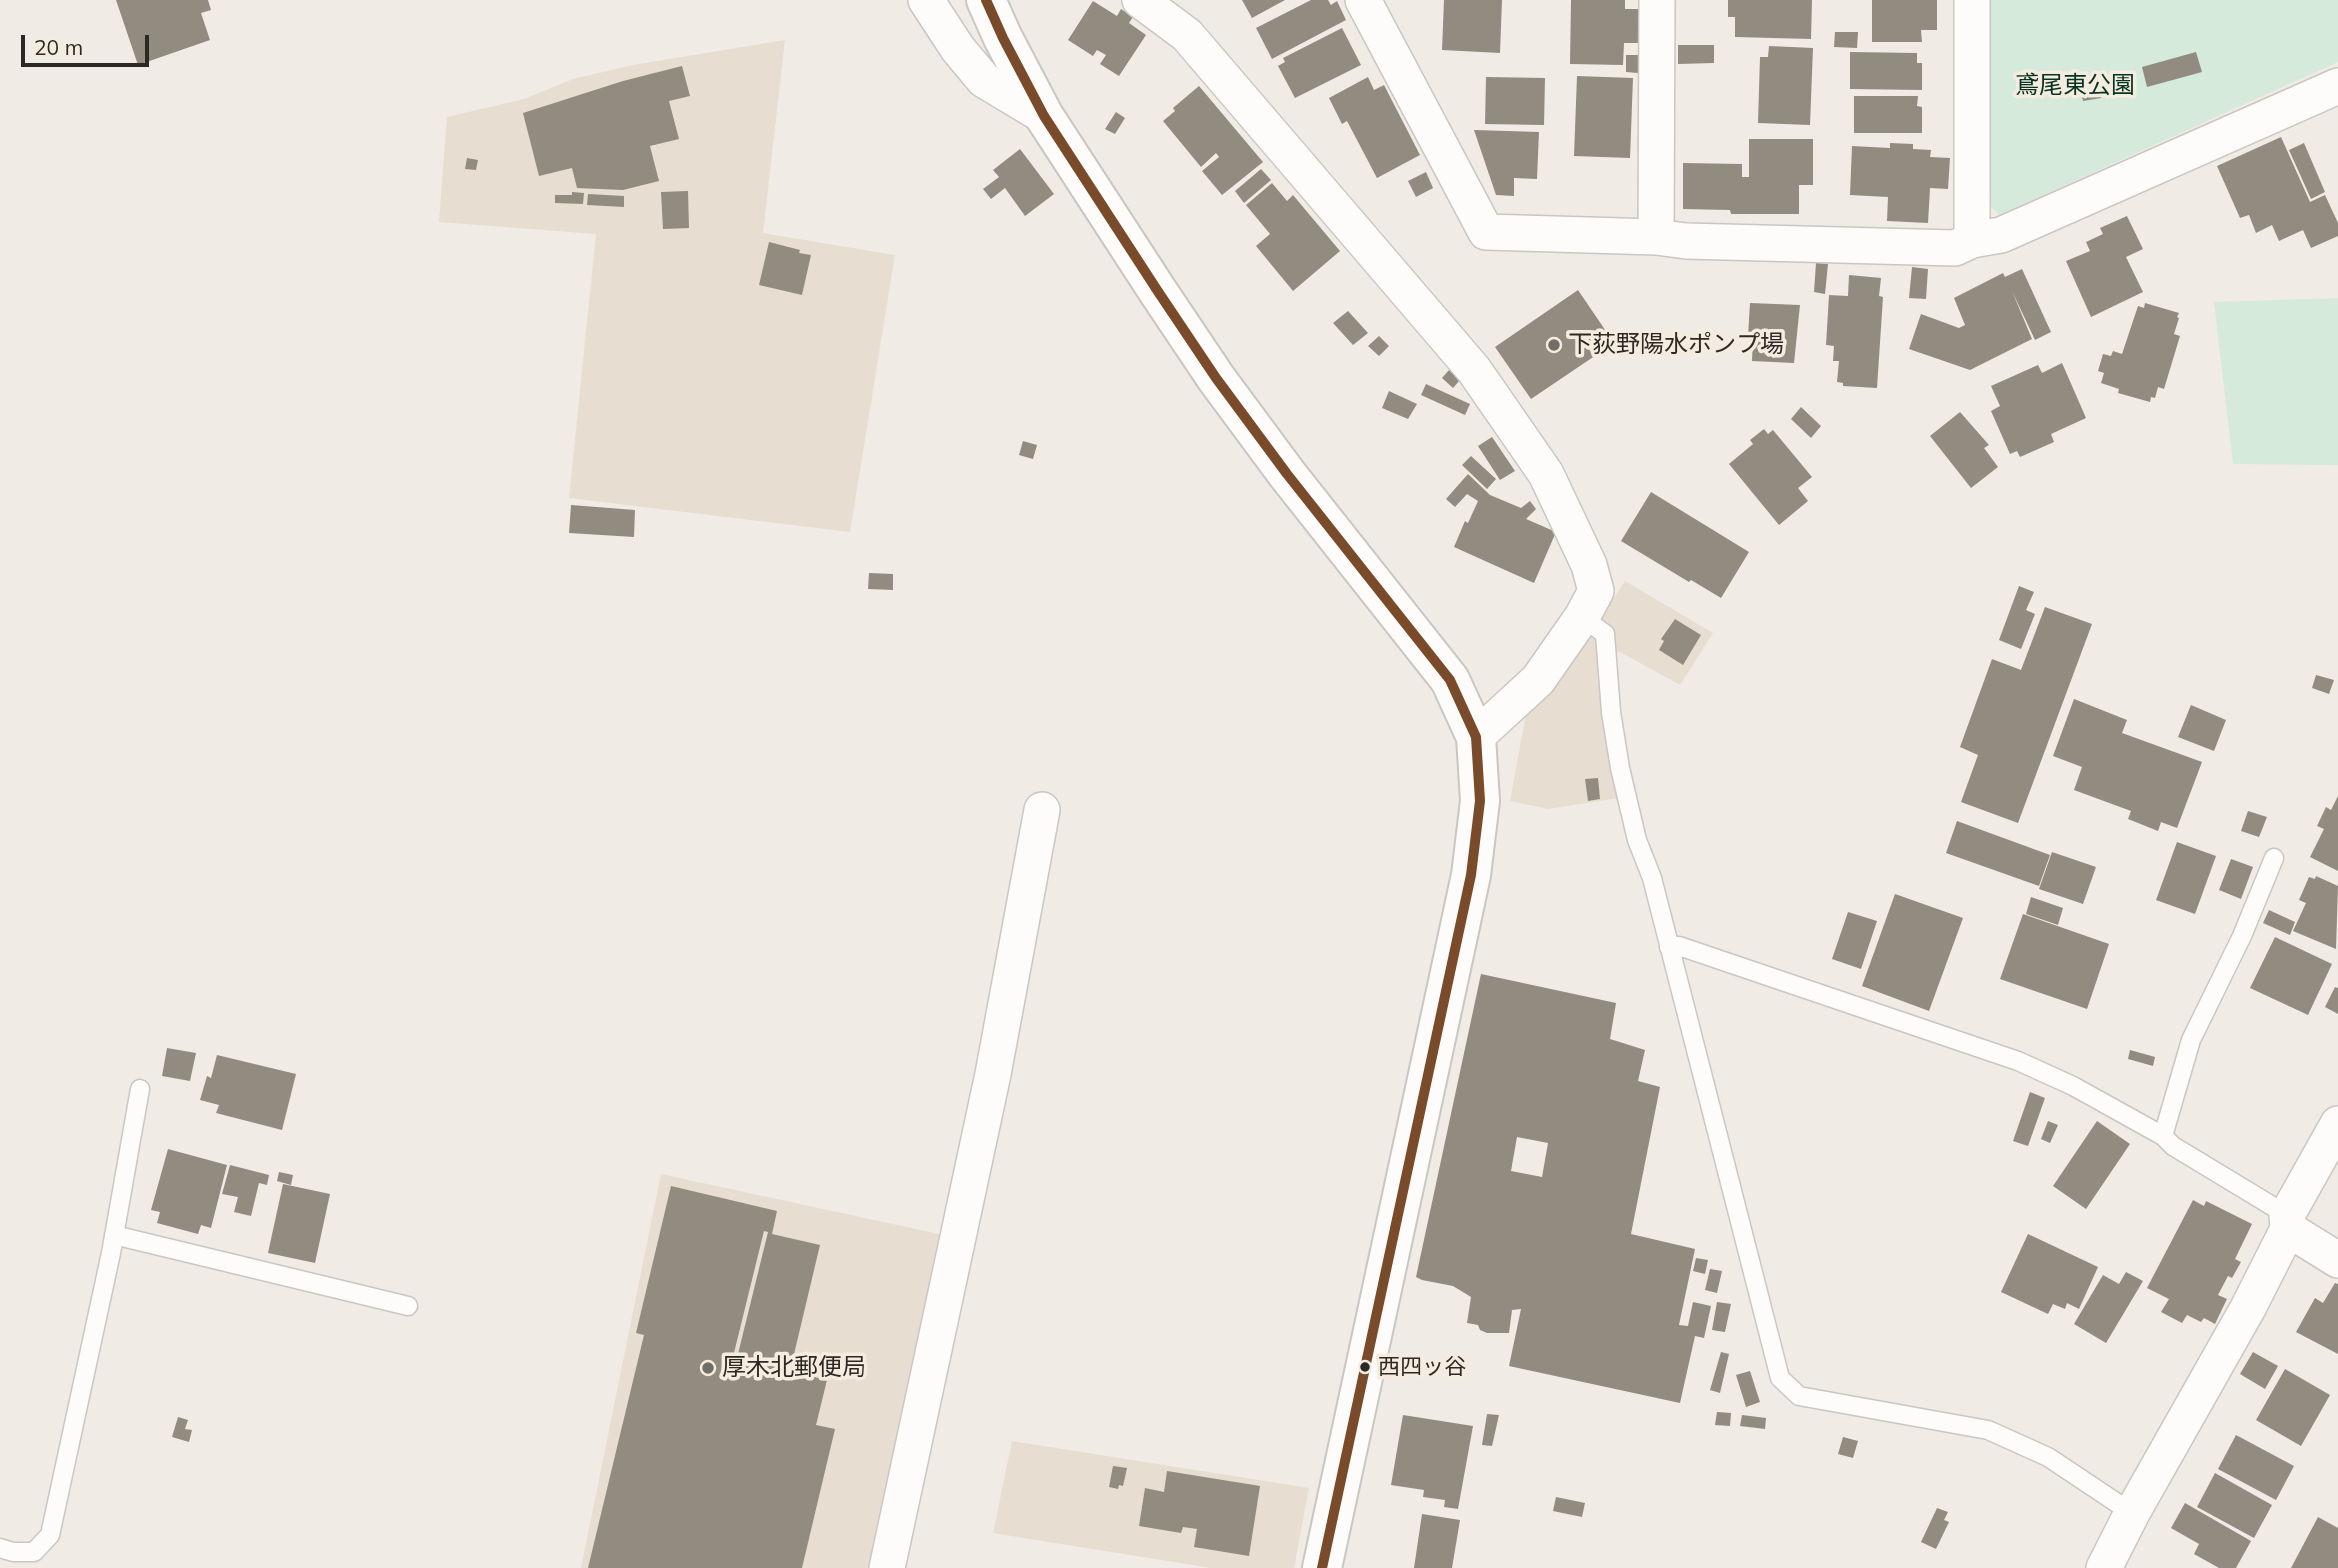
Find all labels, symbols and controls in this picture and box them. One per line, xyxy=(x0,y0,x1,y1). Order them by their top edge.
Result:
scale bar xyxy=(24,21,152,65)
text: 20 m xyxy=(34,34,83,60)
park label: 鳶尾東公園 xyxy=(2015,72,2135,100)
place label: 下荻野陽水ポンプ場 xyxy=(1568,331,1784,359)
marker: 下荻野陽水ポンプ場 xyxy=(1546,337,1562,353)
place label: 厚木北郵便局 xyxy=(722,1354,866,1382)
place label: 西四ッ谷 xyxy=(1378,1354,1466,1380)
marker: 厚木北郵便局 xyxy=(700,1360,716,1376)
marker: 西四ッ谷 xyxy=(1358,1360,1372,1374)

